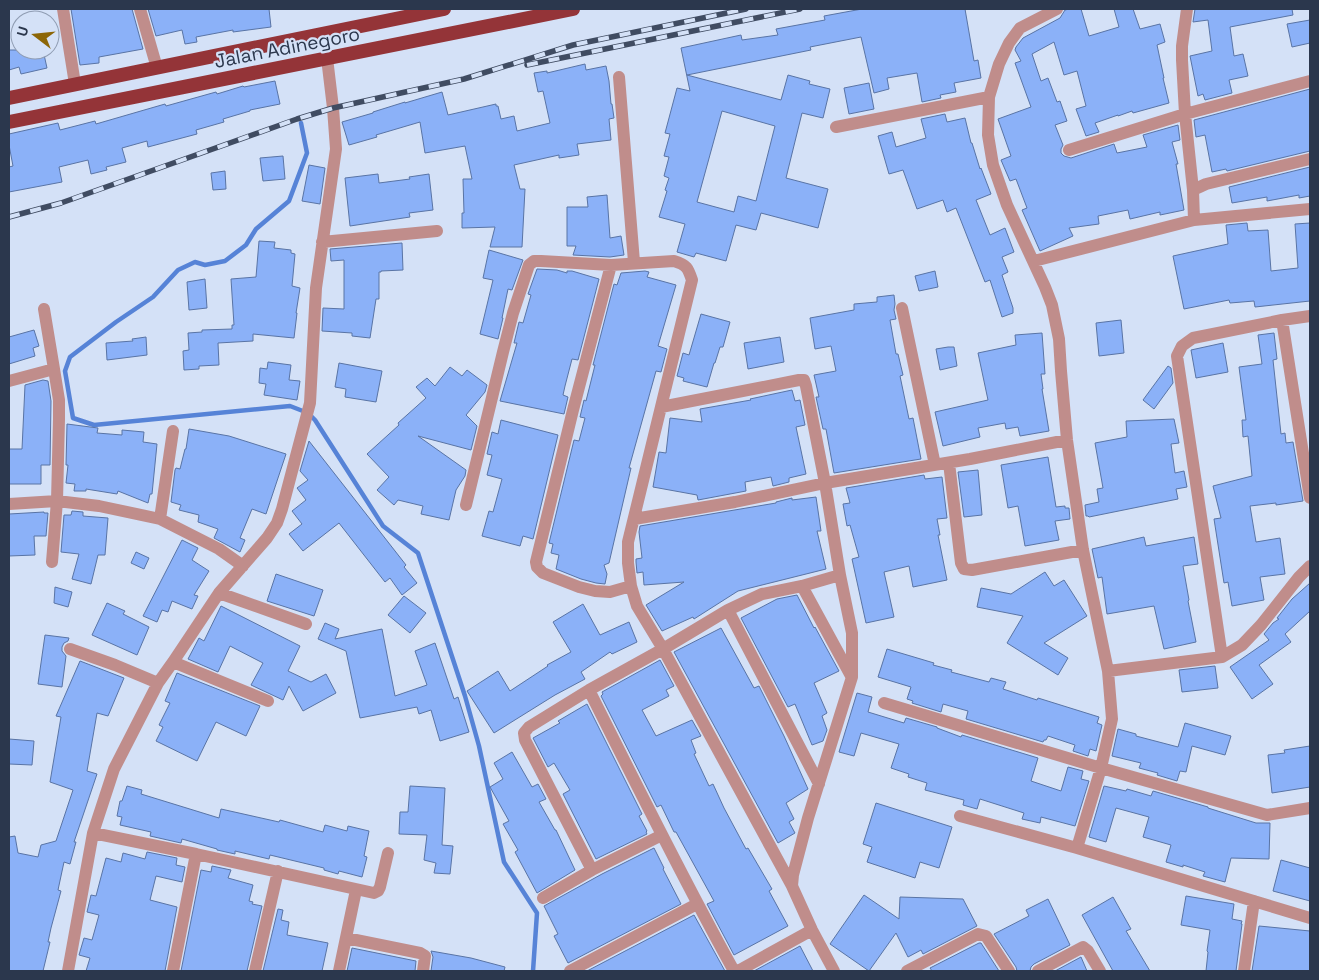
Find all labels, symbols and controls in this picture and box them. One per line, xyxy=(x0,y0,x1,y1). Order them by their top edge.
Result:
north arrow xyxy=(10,10,60,60)
street label: Jalan Adinegoro xyxy=(212,21,362,74)
text: U xyxy=(13,24,32,38)

